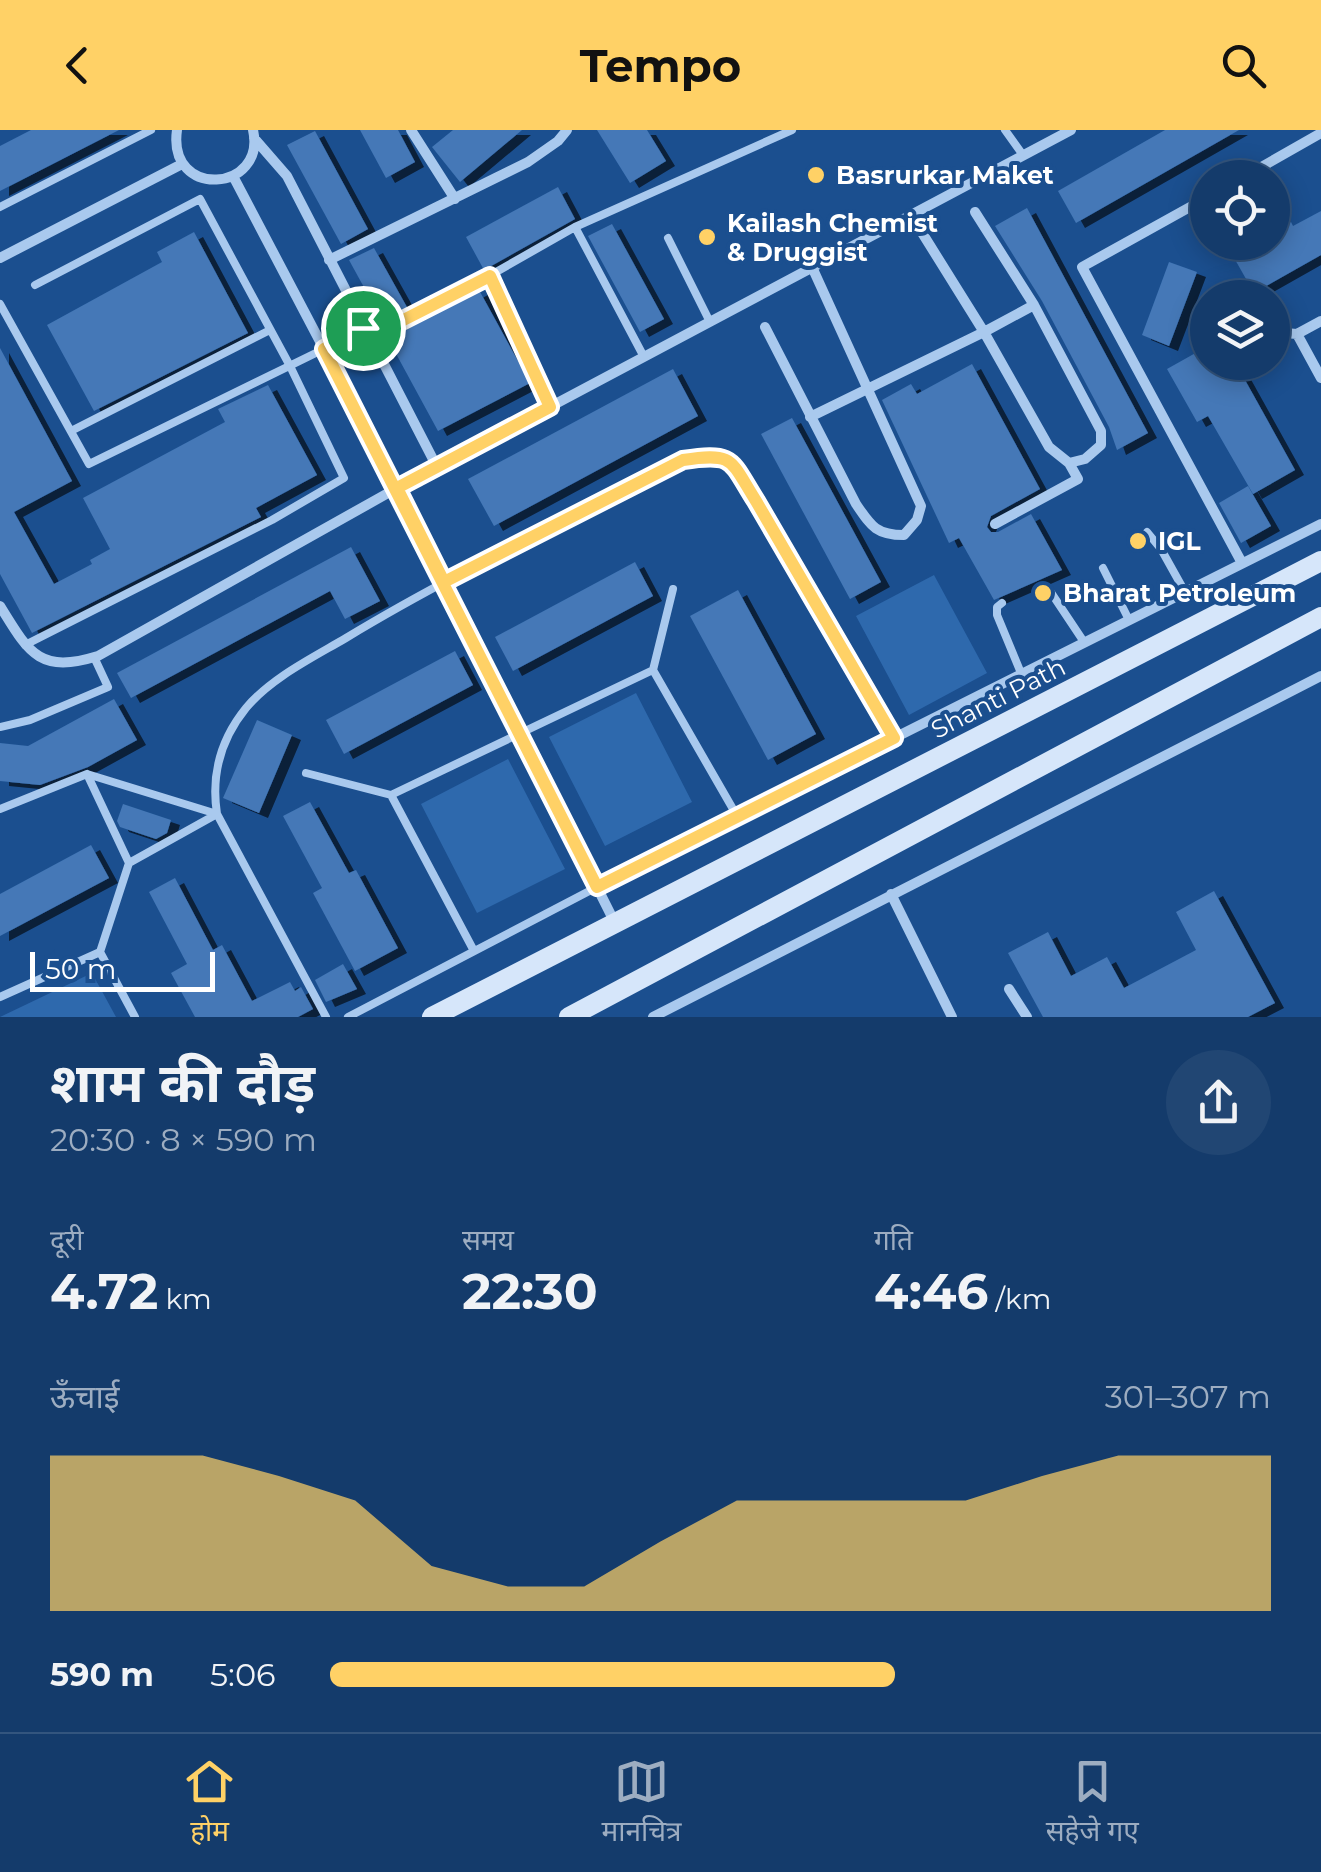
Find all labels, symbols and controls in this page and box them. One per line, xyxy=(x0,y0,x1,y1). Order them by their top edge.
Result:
icon: back xyxy=(50,38,105,93)
text: Tempo xyxy=(580,38,741,93)
icon: search xyxy=(1216,38,1271,93)
place label: Basrurkar Maket xyxy=(836,160,1054,190)
map controls xyxy=(1190,160,1290,380)
button: locate xyxy=(1190,160,1290,260)
marker: Basrurkar Maket xyxy=(805,164,827,186)
place label: Kailash Chemist & Druggist xyxy=(727,208,938,267)
marker: Kailash Chemist & Druggist xyxy=(696,226,718,248)
button: layers xyxy=(1190,280,1290,380)
pin xyxy=(321,286,406,371)
icon: arrive xyxy=(336,301,391,356)
place label: IGL xyxy=(1158,526,1201,556)
marker: IGL xyxy=(1127,530,1149,552)
place label: Bharat Petroleum xyxy=(1063,578,1296,608)
marker: Bharat Petroleum xyxy=(1032,582,1054,604)
street label: Shanti Path xyxy=(926,651,1070,745)
scale bar xyxy=(30,947,215,991)
text: 50 m xyxy=(45,952,116,986)
text: शाम की दौड़ xyxy=(50,1049,315,1116)
button: share xyxy=(1166,1050,1271,1155)
text: 20:30 · 8 × 590 m xyxy=(50,1120,317,1159)
text: दूरी xyxy=(50,1223,84,1257)
text: समय xyxy=(462,1223,514,1257)
text: गति xyxy=(874,1223,913,1257)
text: 4.72 xyxy=(50,1261,158,1322)
text: 22:30 xyxy=(462,1261,598,1322)
text: 4:46 xyxy=(874,1261,988,1322)
text: km xyxy=(158,1282,212,1316)
text: /km xyxy=(988,1282,1051,1316)
text: ऊँचाई xyxy=(50,1377,119,1416)
text: 301–307 m xyxy=(1105,1377,1271,1416)
text: 590 m xyxy=(50,1655,154,1694)
text: 5:06 xyxy=(210,1655,276,1694)
tab: होम xyxy=(182,1754,237,1852)
tab: मानचित्र xyxy=(601,1754,681,1852)
tab: सहेजे गए xyxy=(1046,1754,1139,1852)

